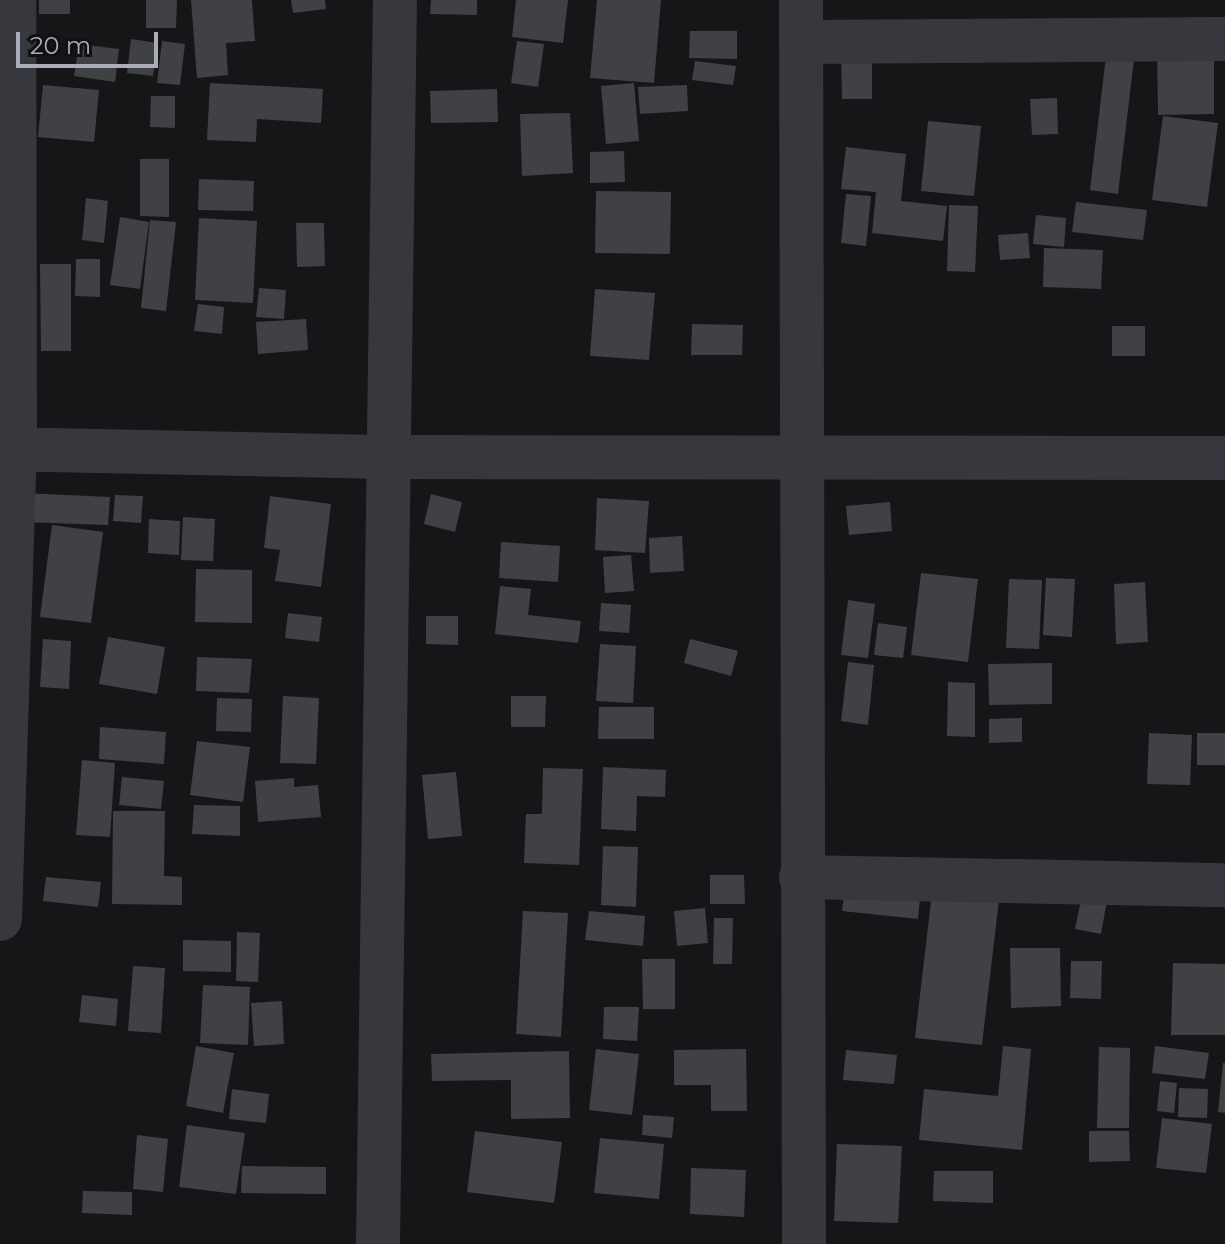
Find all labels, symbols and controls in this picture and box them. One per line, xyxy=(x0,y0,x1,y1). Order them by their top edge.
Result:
scale bar xyxy=(20,16,162,66)
text: 20 m xyxy=(30,31,91,60)

